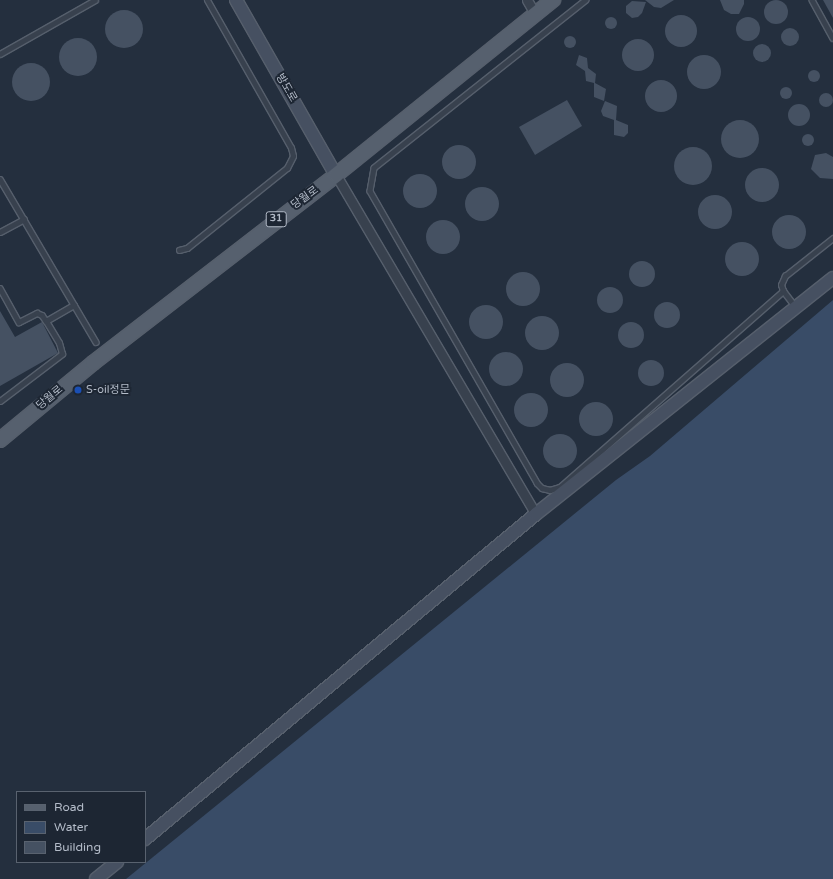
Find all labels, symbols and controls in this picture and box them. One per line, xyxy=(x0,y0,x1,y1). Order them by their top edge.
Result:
street label: 방도로 xyxy=(273,72,299,104)
street label: 당월로 xyxy=(289,184,321,212)
road number: 31 xyxy=(265,211,287,227)
street label: 당월로 xyxy=(34,383,66,413)
place label: S-oil정문 xyxy=(86,383,130,397)
marker: S-oil정문 xyxy=(73,385,83,395)
legend xyxy=(16,791,146,863)
text: Road xyxy=(54,800,84,814)
text: Water xyxy=(54,820,88,834)
text: Building xyxy=(54,840,101,854)

